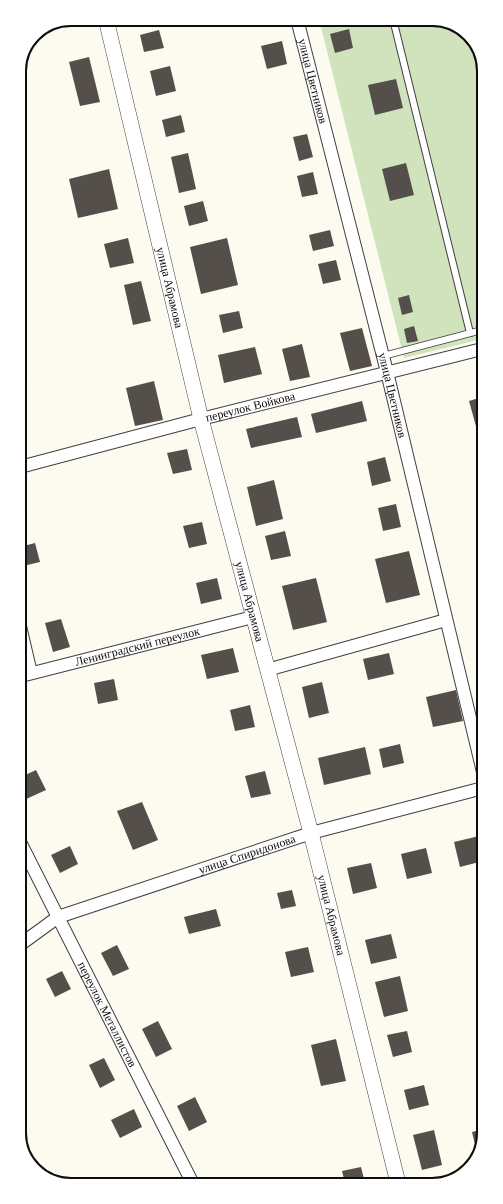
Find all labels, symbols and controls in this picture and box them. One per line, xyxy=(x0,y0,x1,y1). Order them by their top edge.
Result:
street label: улица Цветников xyxy=(295,37,330,125)
street label: улица Абрамова xyxy=(153,246,186,330)
street label: улица Цветников xyxy=(375,351,410,439)
street label: переулок Войкова xyxy=(204,389,297,425)
street label: улица Абрамова xyxy=(232,560,267,644)
street label: Ленинградский переулок xyxy=(73,624,201,669)
street label: улица Спиридонова xyxy=(197,831,298,877)
street label: улица Абрамова xyxy=(315,873,348,957)
street label: переулок Металлистов xyxy=(75,959,140,1070)

